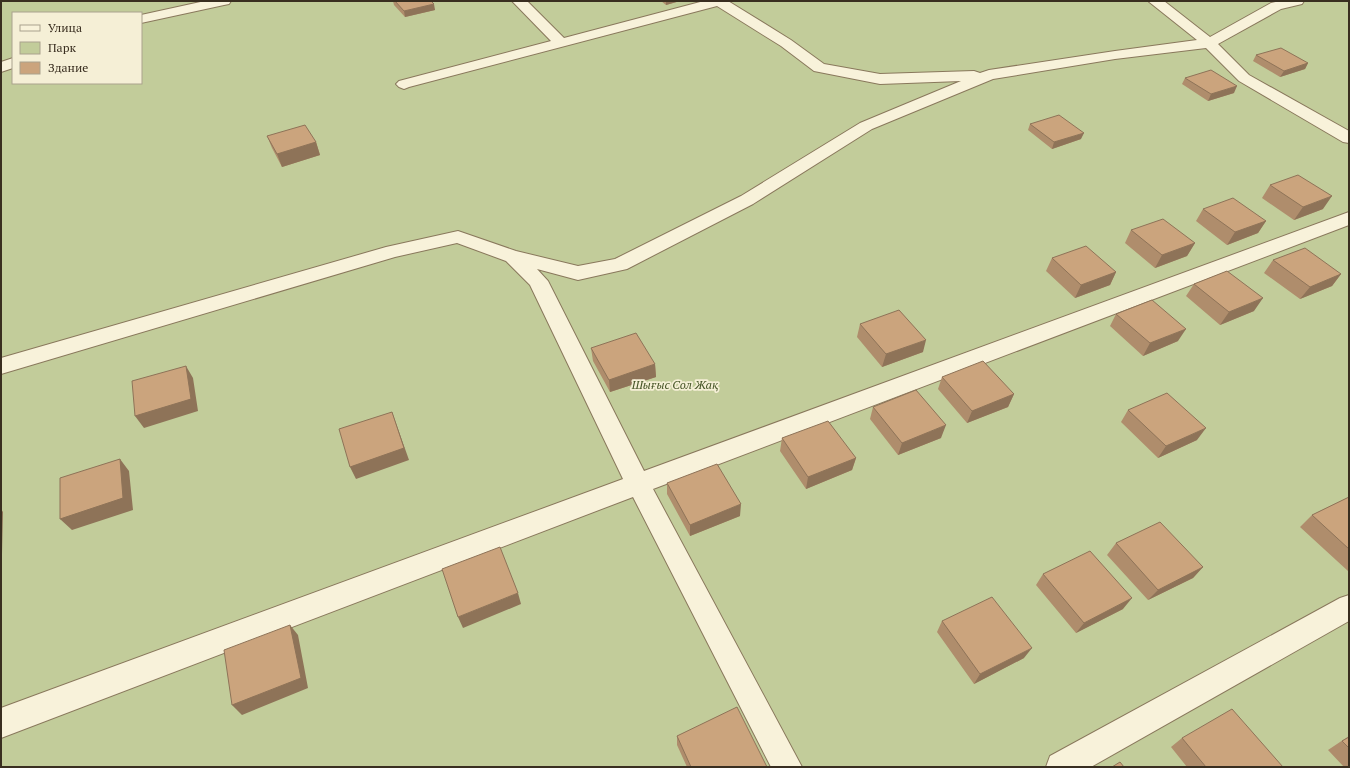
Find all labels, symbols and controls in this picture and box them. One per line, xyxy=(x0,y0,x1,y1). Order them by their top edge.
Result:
legend xyxy=(12,12,142,84)
text: Улица xyxy=(48,20,82,35)
text: Парк xyxy=(48,40,76,55)
text: Здание xyxy=(48,60,88,75)
park label: Шығыс Сол Жақ xyxy=(631,377,718,392)

